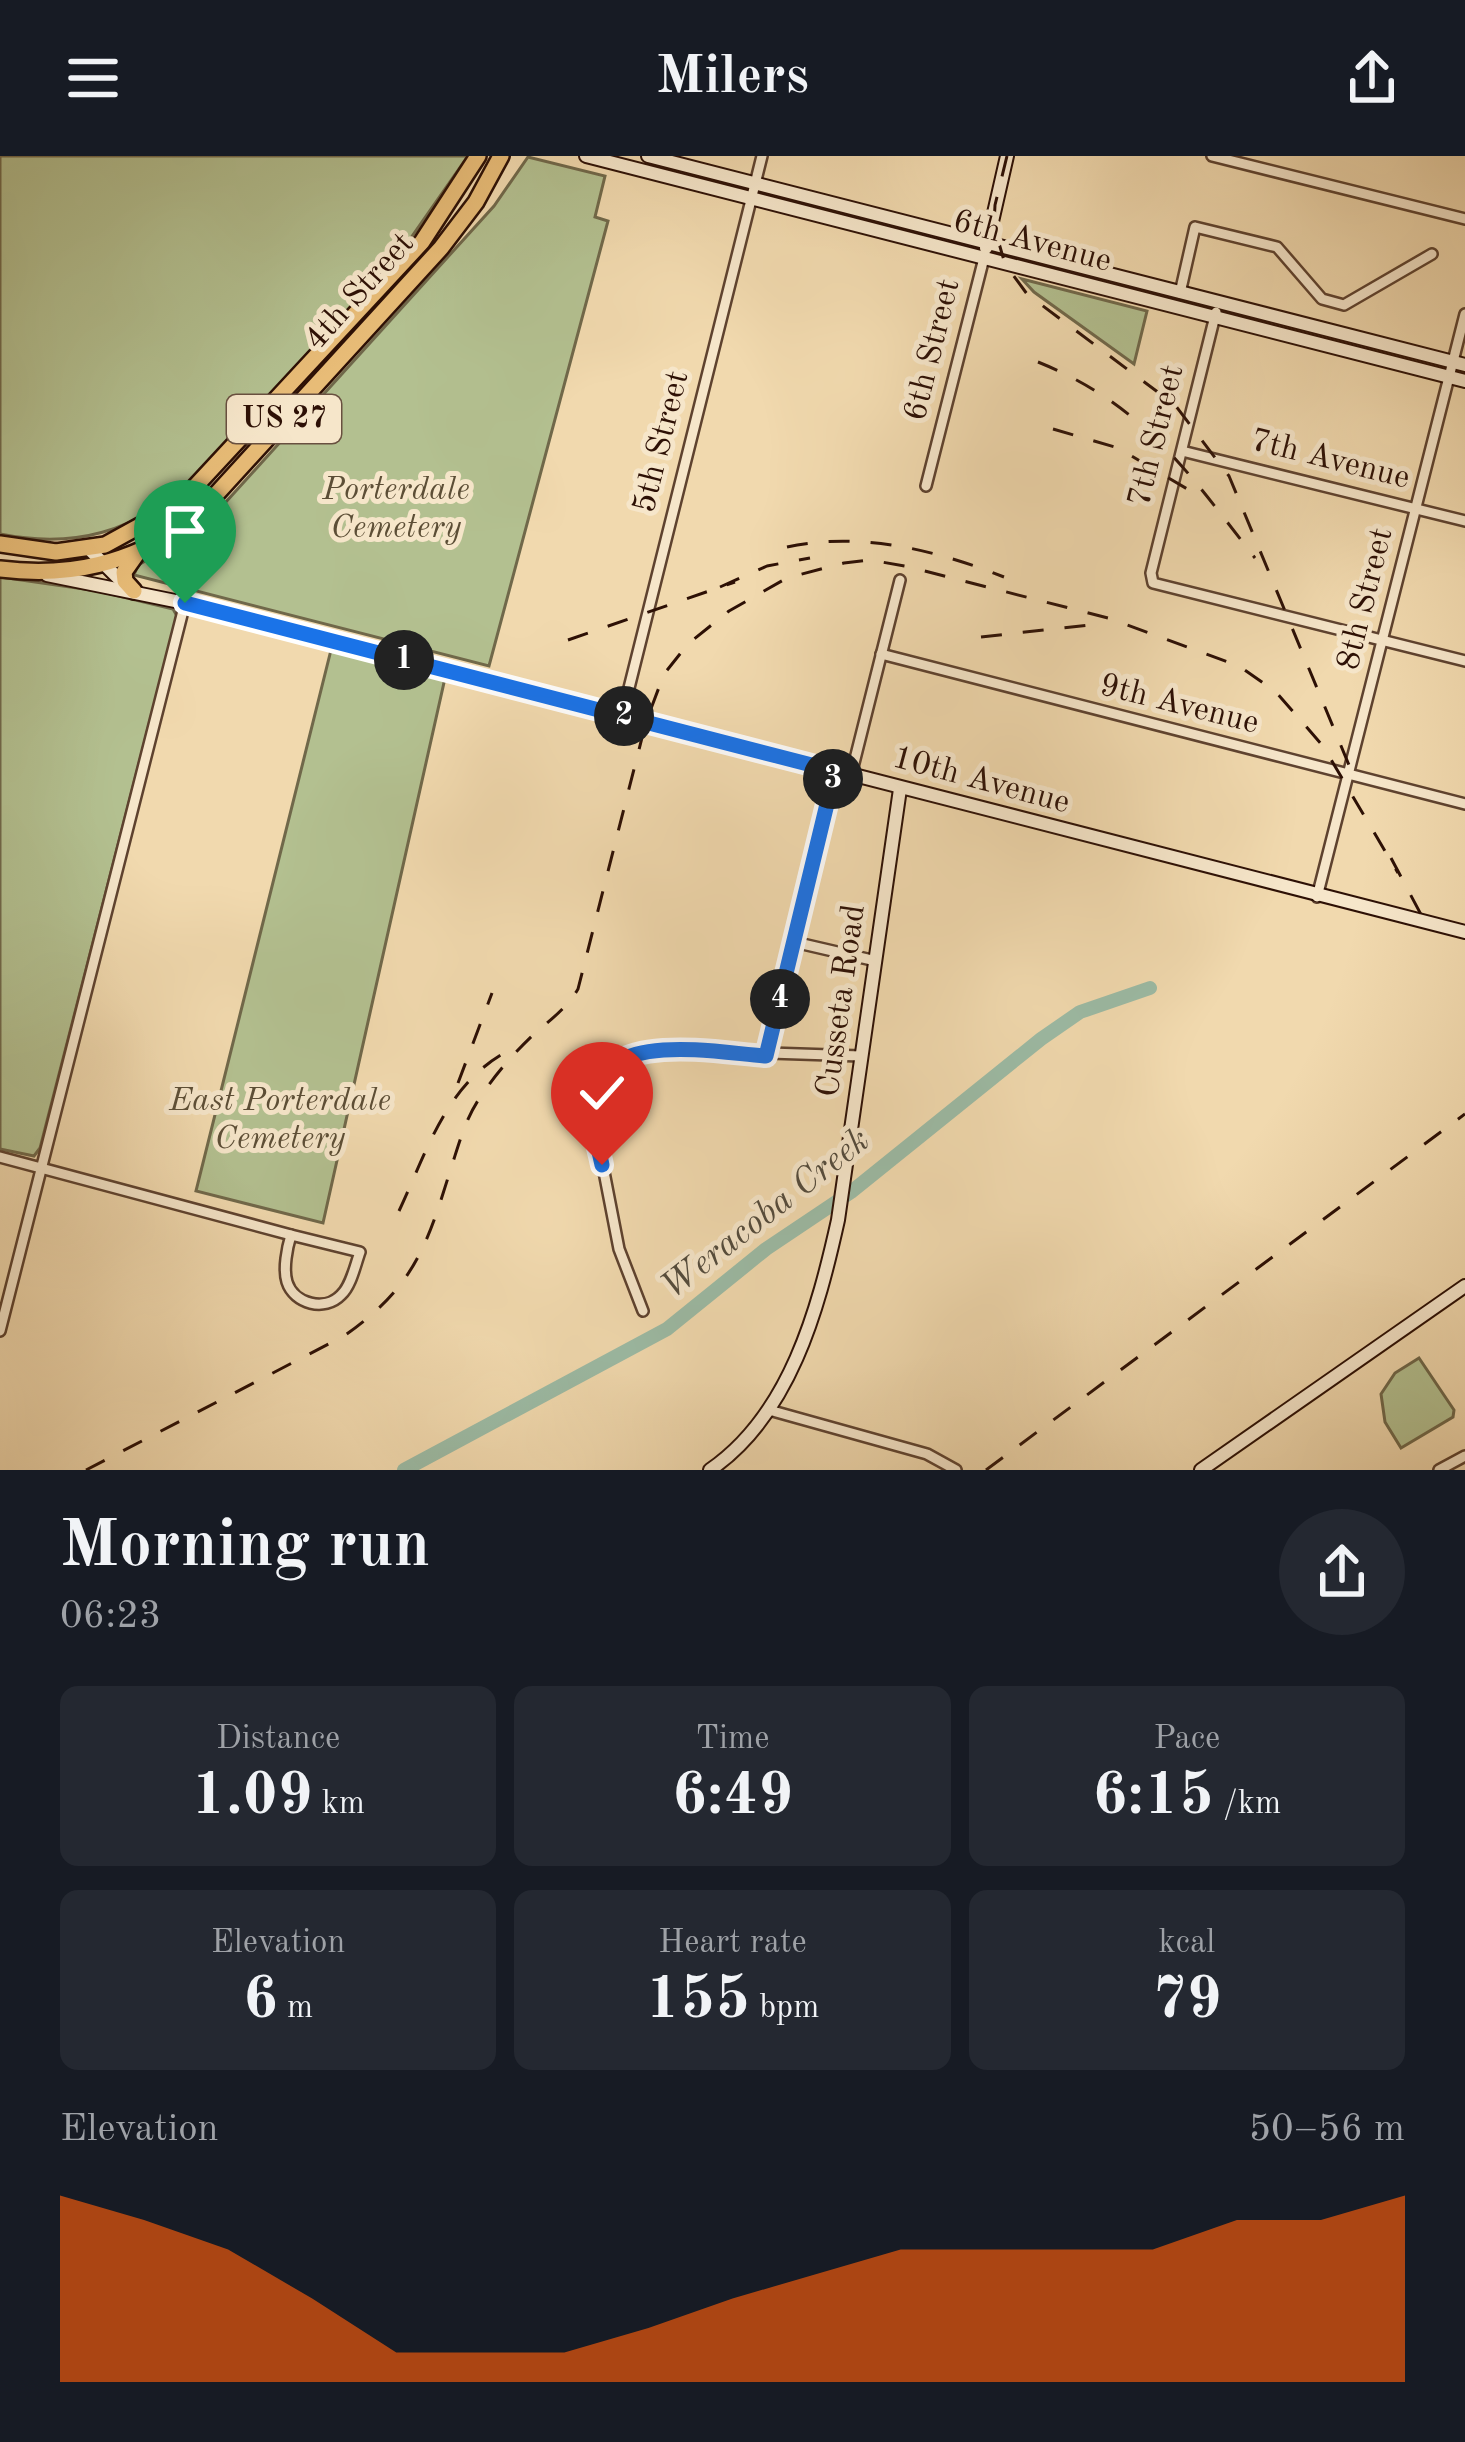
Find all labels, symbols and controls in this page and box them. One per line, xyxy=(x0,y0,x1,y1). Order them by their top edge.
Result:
icon: menu xyxy=(60,45,126,111)
icon: share xyxy=(1339,45,1405,111)
text: Milers xyxy=(656,51,809,105)
street label: 6th Avenue xyxy=(949,205,1115,279)
street label: 4th Street xyxy=(299,227,421,357)
street label: 6th Street xyxy=(899,275,967,425)
street label: 7th Street xyxy=(1123,361,1191,511)
street label: 5th Street xyxy=(628,367,696,517)
road number: US 27 xyxy=(227,395,341,443)
street label: 7th Avenue xyxy=(1247,424,1413,496)
park label: Porterdale Cemetery xyxy=(321,474,470,545)
pin xyxy=(134,480,236,603)
icon: arrive xyxy=(152,498,218,564)
street label: 8th Street xyxy=(1332,524,1400,674)
pin: 1 xyxy=(374,630,434,690)
text: 1 xyxy=(394,643,414,676)
street label: 9th Avenue xyxy=(1096,669,1262,741)
pin: 2 xyxy=(594,686,654,746)
text: 2 xyxy=(614,699,634,732)
street label: 10th Avenue xyxy=(889,742,1073,820)
pin: 3 xyxy=(803,749,863,809)
text: 3 xyxy=(823,762,843,795)
street label: Cusseta Road xyxy=(812,903,872,1099)
pin: 4 xyxy=(750,969,810,1029)
text: 4 xyxy=(770,982,790,1015)
pin xyxy=(551,1042,653,1165)
icon: check xyxy=(569,1060,635,1126)
park label: East Porterdale Cemetery xyxy=(168,1085,391,1156)
water label: Weracoba Creek xyxy=(654,1122,877,1307)
button: share xyxy=(1279,1509,1405,1635)
text: Morning run xyxy=(60,1515,430,1581)
text: 06:23 xyxy=(60,1597,161,1636)
text: Distance xyxy=(216,1723,340,1756)
text: Time xyxy=(696,1723,769,1756)
text: Pace xyxy=(1153,1723,1220,1756)
text: 1.09 xyxy=(191,1767,312,1827)
text: 6:49 xyxy=(672,1767,793,1827)
text: 6:15 xyxy=(1093,1767,1214,1827)
text: km xyxy=(312,1788,365,1821)
text: /km xyxy=(1214,1788,1281,1821)
text: Elevation xyxy=(211,1927,345,1960)
text: Heart rate xyxy=(658,1927,807,1960)
text: kcal xyxy=(1158,1927,1215,1960)
text: 6 xyxy=(243,1971,278,2031)
text: 155 xyxy=(646,1971,750,2031)
text: 79 xyxy=(1152,1971,1222,2031)
text: m xyxy=(278,1992,313,2025)
text: bpm xyxy=(750,1992,819,2025)
text: Elevation xyxy=(60,2110,219,2149)
text: 50–56 m xyxy=(1248,2110,1405,2149)

